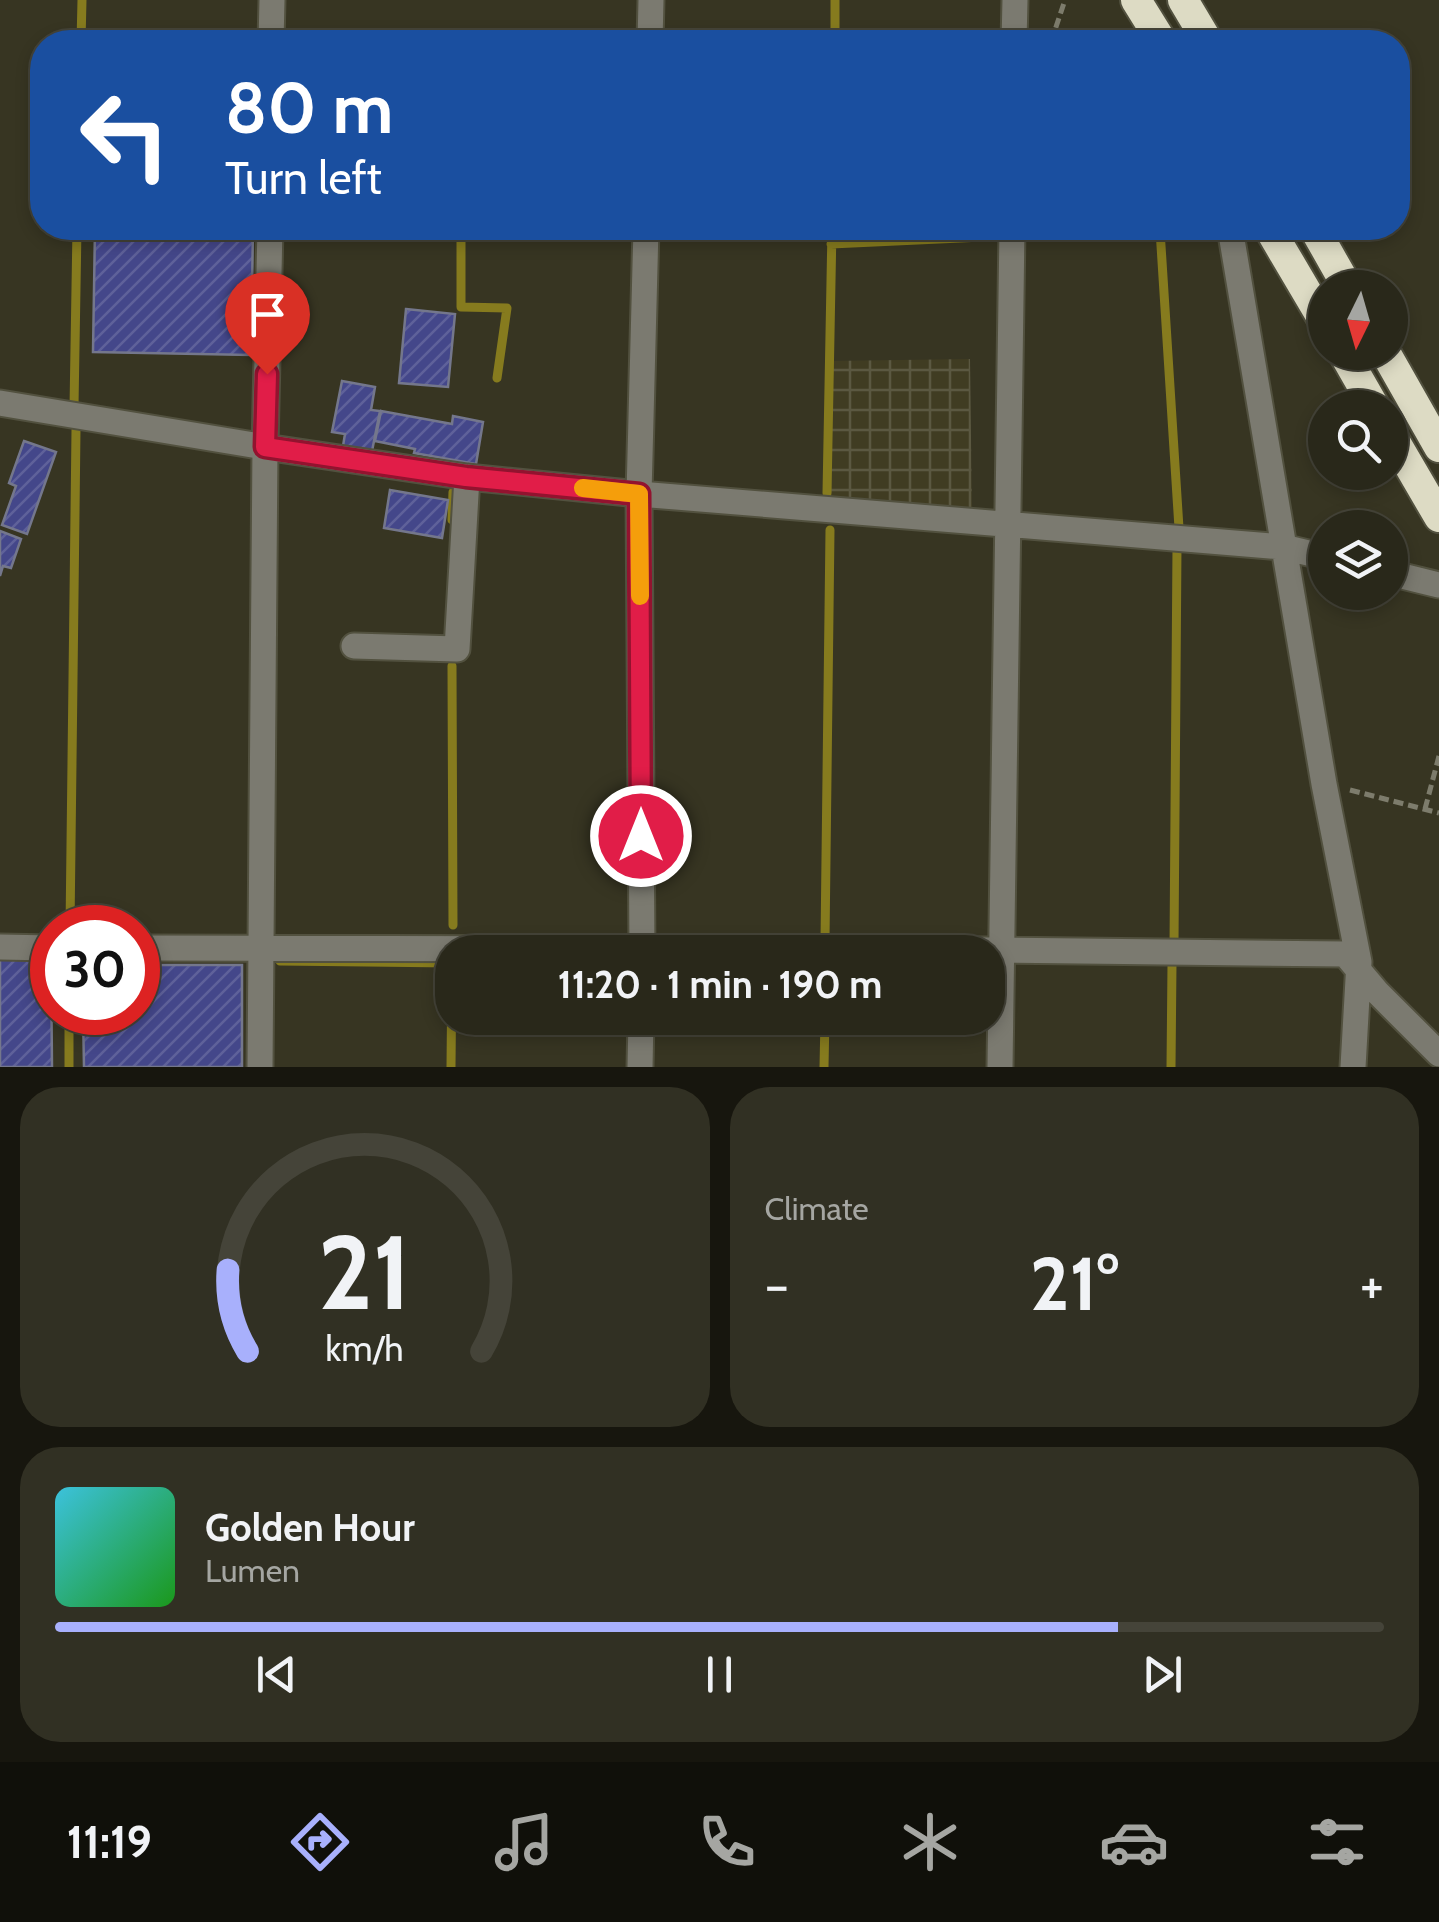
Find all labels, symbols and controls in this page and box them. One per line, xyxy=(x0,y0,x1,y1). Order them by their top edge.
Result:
text: 80 m xyxy=(225,65,393,151)
icon: left xyxy=(60,70,190,200)
text: Turn left xyxy=(225,151,382,205)
north arrow xyxy=(1308,270,1408,370)
map controls xyxy=(1308,270,1408,610)
pin xyxy=(225,272,310,375)
icon: arrive xyxy=(240,287,295,342)
button: search xyxy=(1308,390,1408,490)
button: layers xyxy=(1308,510,1408,610)
position arrow xyxy=(589,784,693,888)
speed limit sign: 30 xyxy=(30,905,160,1035)
text: 11:20 · 1 min · 190 m xyxy=(558,961,882,1008)
text: Climate xyxy=(765,1189,869,1228)
text: 21 xyxy=(318,1209,411,1335)
text: 21° xyxy=(1030,1238,1119,1329)
text: − xyxy=(765,1251,789,1318)
text: + xyxy=(1360,1251,1384,1318)
text: km/h xyxy=(326,1327,404,1370)
text: Golden Hour xyxy=(205,1504,415,1551)
text: Lumen xyxy=(205,1551,300,1590)
icon: previous xyxy=(249,1647,304,1702)
icon: pause xyxy=(692,1647,747,1702)
icon: next xyxy=(1135,1647,1190,1702)
icon: directions xyxy=(285,1807,355,1877)
icon: music xyxy=(489,1807,559,1877)
icon: phone xyxy=(692,1807,762,1877)
icon: climate xyxy=(895,1807,965,1877)
icon: car xyxy=(1099,1807,1169,1877)
icon: filters xyxy=(1302,1807,1372,1877)
text: 11:19 xyxy=(67,1815,152,1869)

